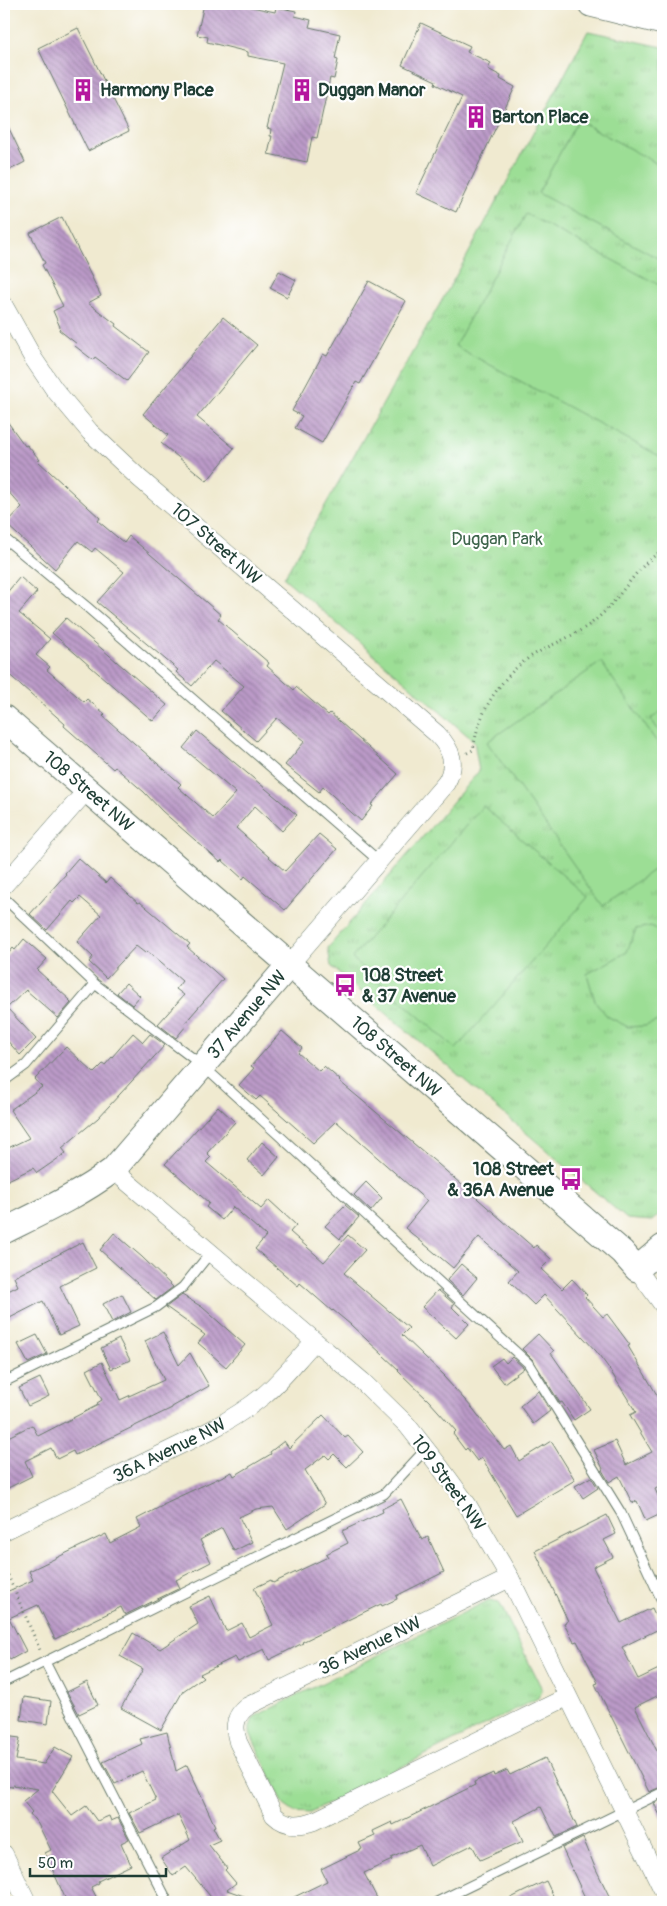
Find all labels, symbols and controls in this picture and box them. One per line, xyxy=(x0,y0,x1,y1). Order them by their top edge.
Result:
building icon: Harmony Place xyxy=(70,77,96,103)
building icon: Duggan Manor xyxy=(289,77,315,103)
place label: Harmony Place xyxy=(100,79,215,102)
place label: Duggan Manor xyxy=(318,79,426,102)
building icon: Barton Place xyxy=(463,104,489,130)
place label: Barton Place xyxy=(492,106,590,129)
street label: 107 Street NW xyxy=(166,498,266,590)
park label: Duggan Park xyxy=(451,528,543,551)
street label: 108 Street NW xyxy=(39,746,139,837)
place label: 108 Street & 37 Avenue xyxy=(362,964,457,1008)
street label: 37 Avenue NW xyxy=(202,965,291,1064)
bus stop icon: 108 Street & 37 Avenue xyxy=(332,972,358,998)
street label: 108 Street NW xyxy=(346,1011,446,1102)
place label: 108 Street & 36A Avenue xyxy=(447,1158,555,1202)
bus stop icon: 108 Street & 36A Avenue xyxy=(558,1166,584,1192)
street label: 36A Avenue NW xyxy=(109,1413,230,1488)
street label: 109 Street NW xyxy=(406,1431,490,1535)
street label: 36 Avenue NW xyxy=(315,1611,425,1681)
scale bar xyxy=(30,1846,166,1878)
text: 50 m xyxy=(38,1854,73,1873)

